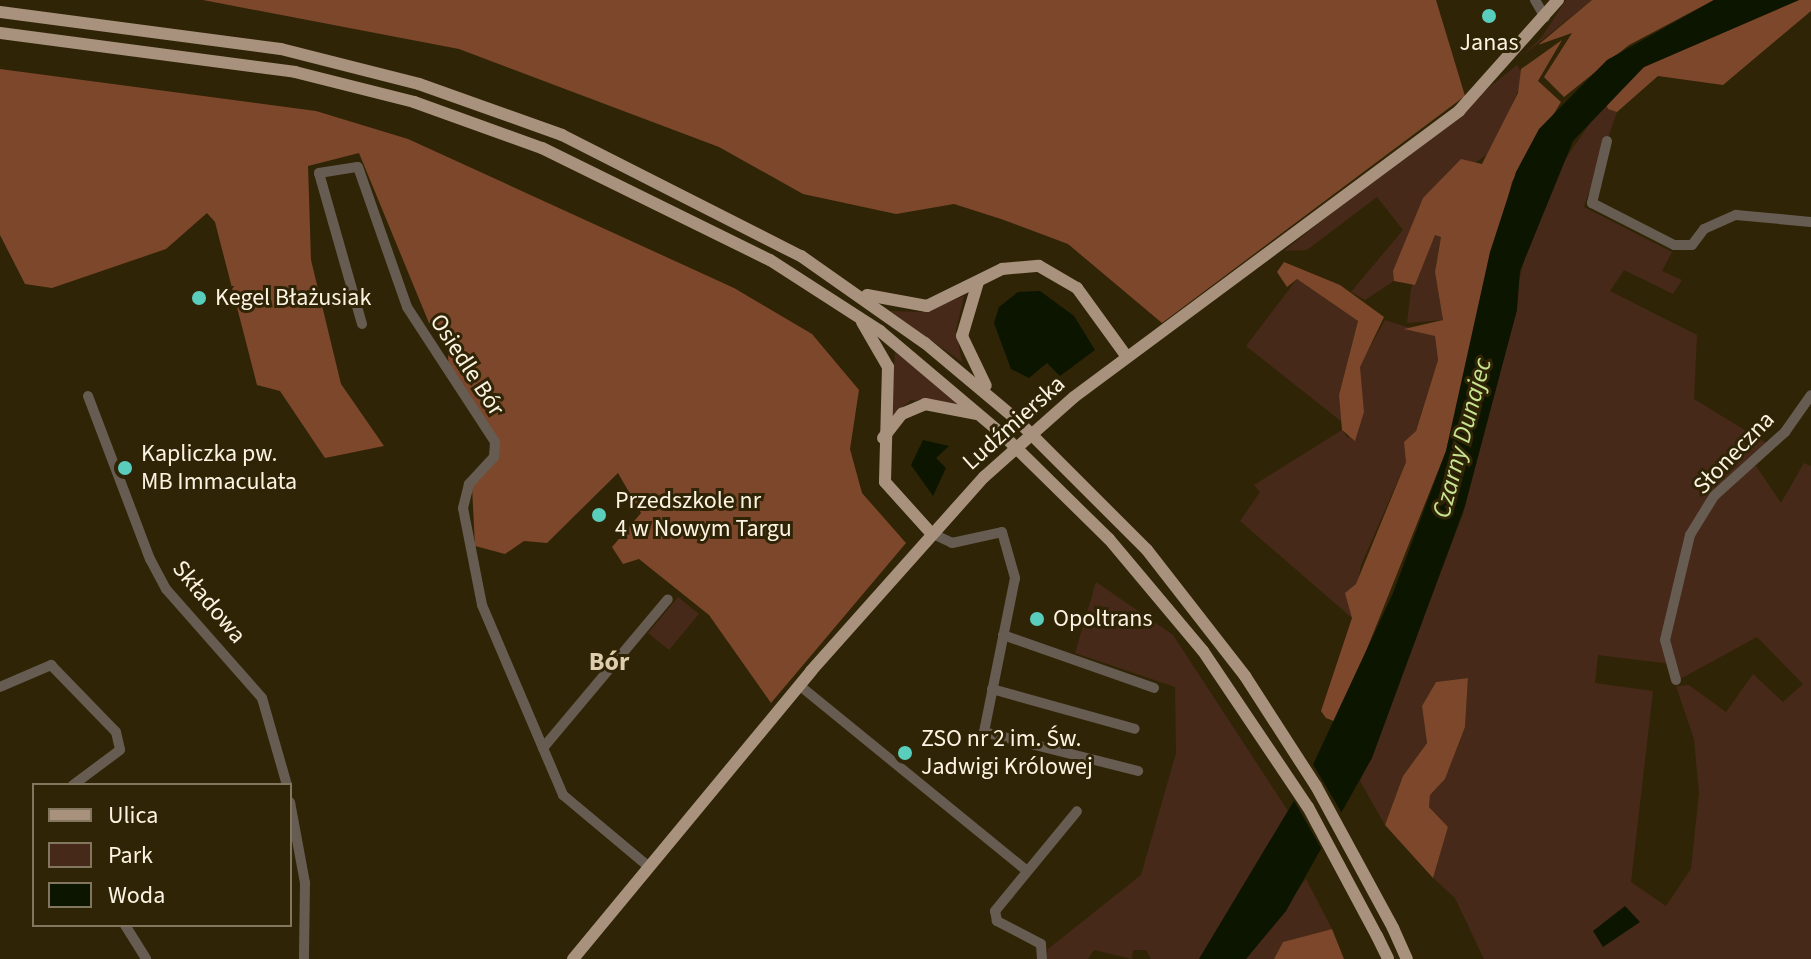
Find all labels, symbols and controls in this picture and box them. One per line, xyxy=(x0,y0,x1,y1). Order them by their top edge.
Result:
marker: Janas xyxy=(1480,7,1498,25)
place label: Janas xyxy=(1460,29,1518,57)
place label: Kegel Błażusiak xyxy=(215,284,371,312)
marker: Kegel Błażusiak xyxy=(190,289,208,307)
street label: Osiedle Bór xyxy=(423,309,511,421)
water label: Czarny Dunajec xyxy=(1426,355,1498,521)
street label: Ludźmierska xyxy=(957,370,1071,476)
street label: Słoneczna xyxy=(1687,405,1781,501)
place label: Kapliczka pw. MB Immaculata xyxy=(141,440,297,496)
marker: Kapliczka pw. MB Immaculata xyxy=(116,459,134,477)
place label: Przedszkole nr 4 w Nowym Targu xyxy=(615,487,792,543)
marker: Przedszkole nr 4 w Nowym Targu xyxy=(590,506,608,524)
street label: Składowa xyxy=(166,555,252,649)
place label: Opoltrans xyxy=(1053,605,1153,633)
marker: Opoltrans xyxy=(1028,610,1046,628)
district label: Bór xyxy=(589,646,629,678)
place label: ZSO nr 2 im. Św. Jadwigi Królowej xyxy=(921,725,1093,781)
marker: ZSO nr 2 im. Św. Jadwigi Królowej xyxy=(896,744,914,762)
legend xyxy=(32,783,292,927)
text: Ulica xyxy=(108,798,158,833)
text: Park xyxy=(108,838,153,873)
text: Woda xyxy=(108,878,165,913)

